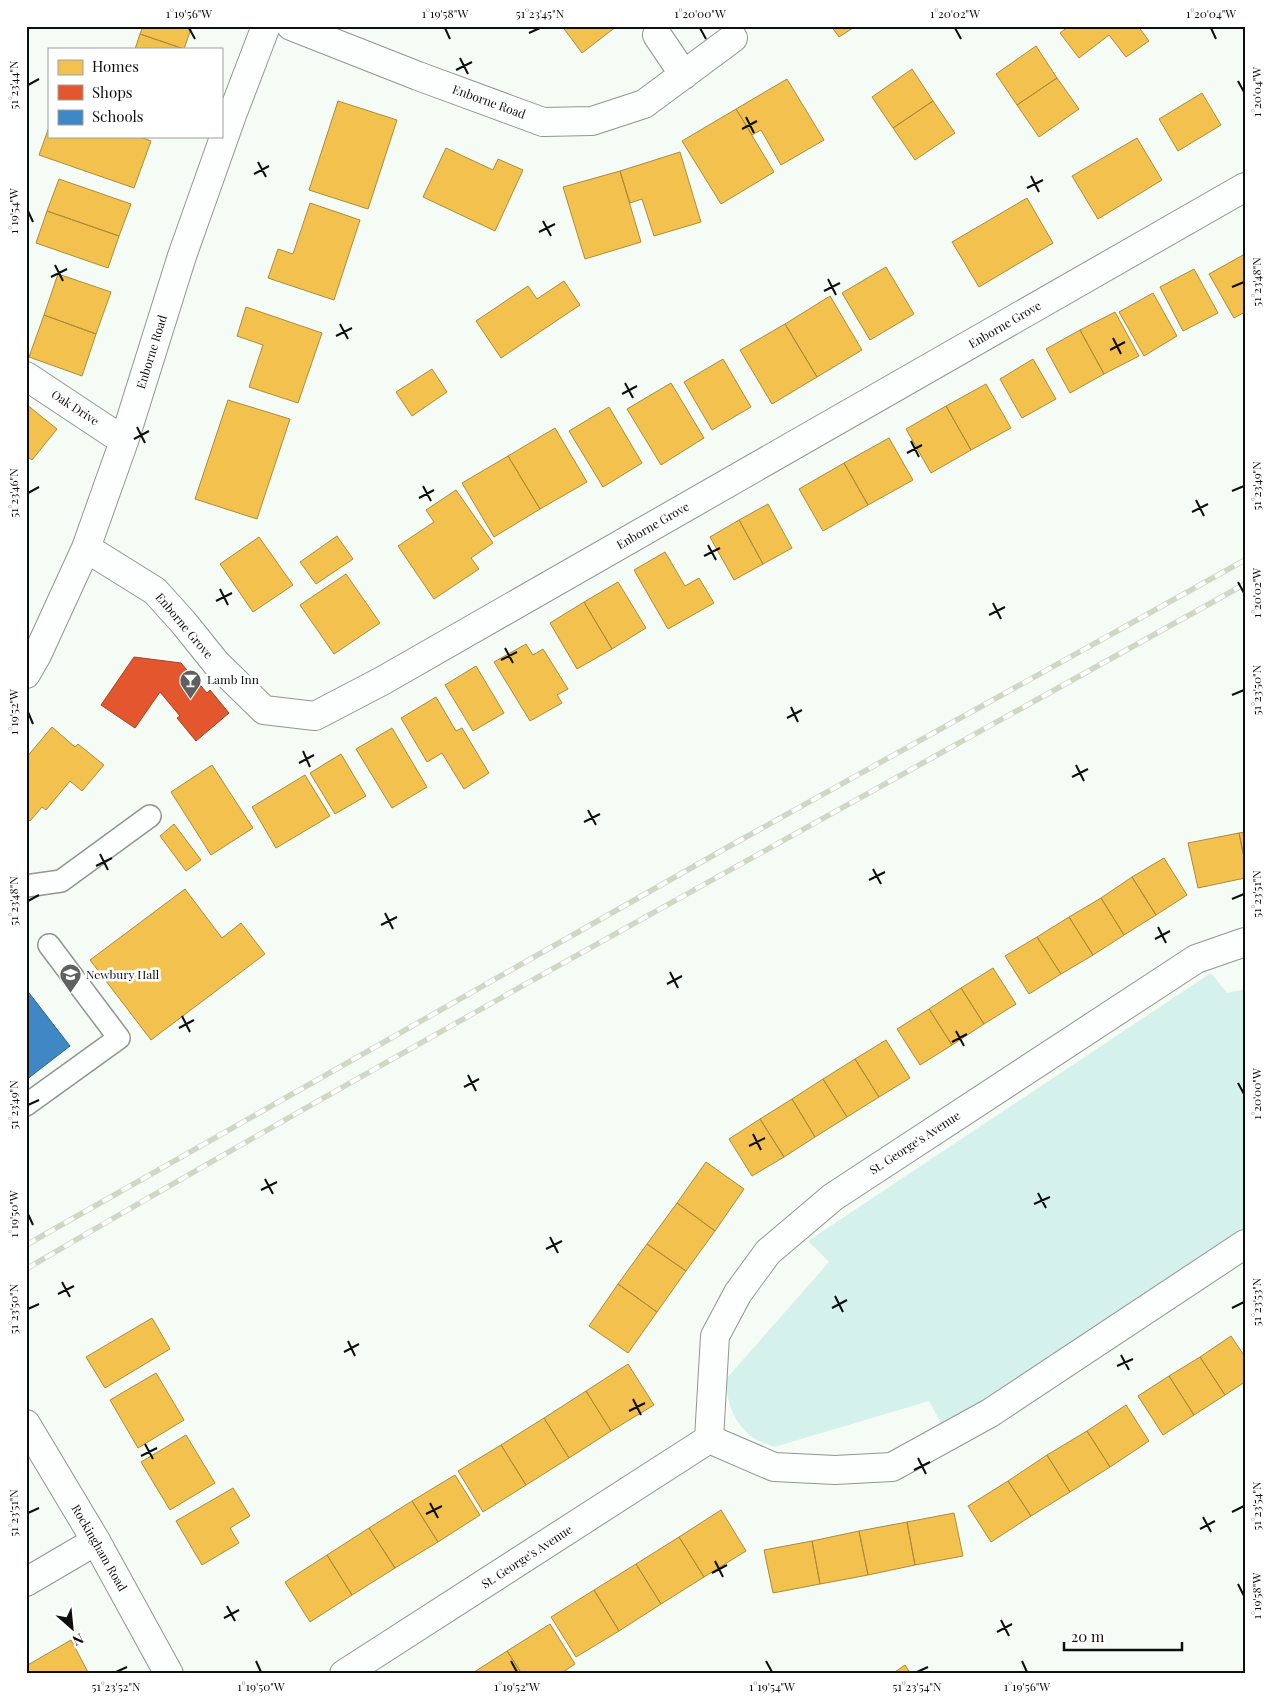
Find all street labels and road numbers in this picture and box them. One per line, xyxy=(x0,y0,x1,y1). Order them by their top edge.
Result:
street label: Enborne Road xyxy=(451,80,528,122)
street label: Enborne Grove xyxy=(965,297,1044,351)
street label: Enborne Road xyxy=(132,313,170,391)
street label: Oak Drive xyxy=(49,386,102,428)
street label: Enborne Grove xyxy=(613,498,692,552)
street label: Enborne Grove xyxy=(153,589,217,662)
street label: St. George's Avenue xyxy=(866,1107,963,1178)
street label: Rockingham Road xyxy=(69,1501,131,1594)
street label: St. George's Avenue xyxy=(478,1521,575,1592)

